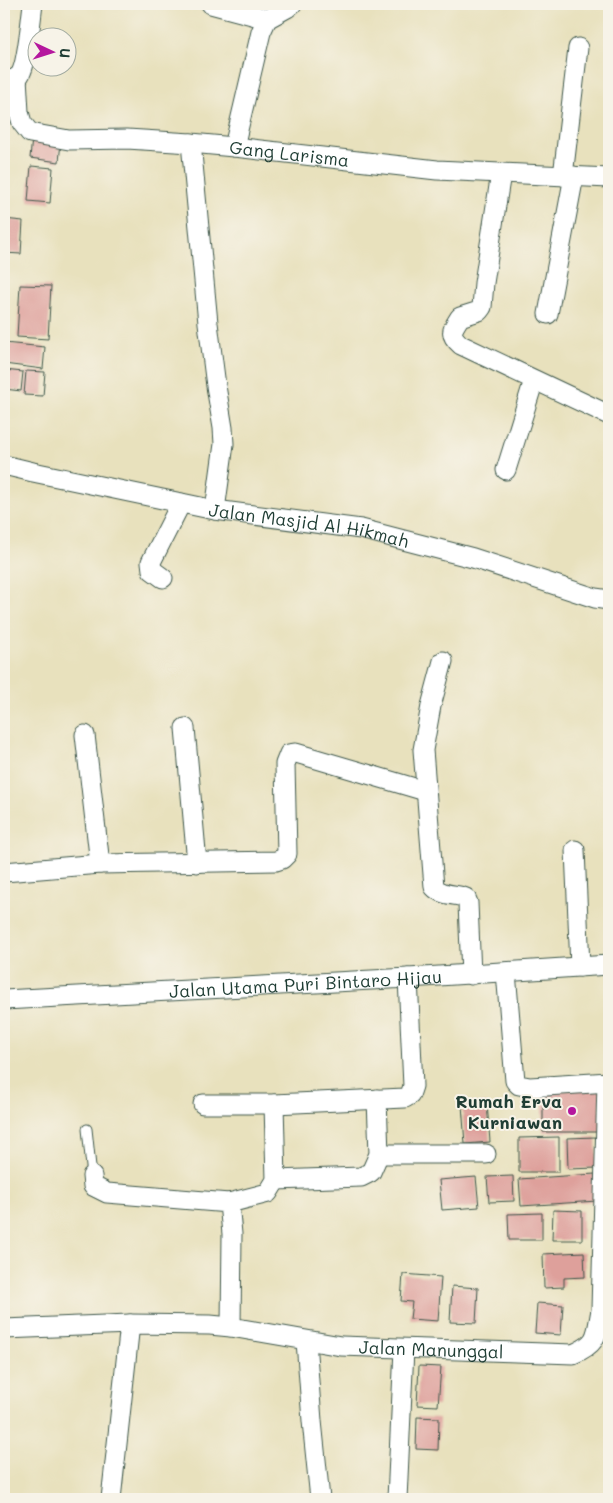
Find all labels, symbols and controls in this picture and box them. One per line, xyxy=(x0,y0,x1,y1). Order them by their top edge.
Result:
north arrow xyxy=(28,28,78,78)
text: U xyxy=(56,47,75,59)
street label: Gang Larisma xyxy=(228,135,351,172)
street label: Jalan Masjid Al Hikmah xyxy=(207,497,412,553)
street label: Jalan Utama Puri Bintaro Hijau xyxy=(169,964,443,1003)
place label: Rumah Erva Kurniawan xyxy=(455,1089,562,1134)
marker: Rumah Erva Kurniawan xyxy=(566,1105,578,1117)
street label: Jalan Manunggal xyxy=(358,1335,504,1364)

